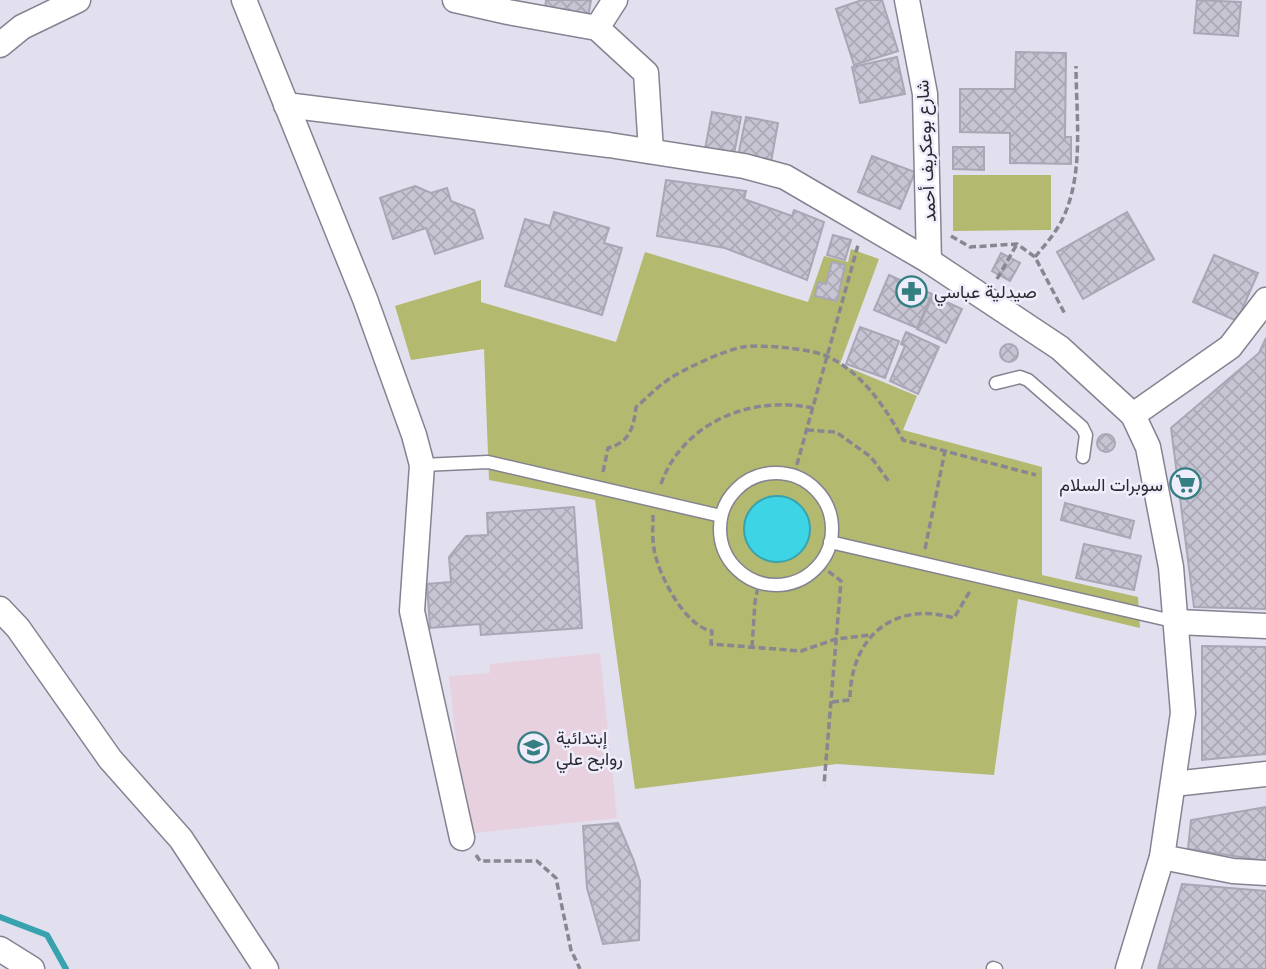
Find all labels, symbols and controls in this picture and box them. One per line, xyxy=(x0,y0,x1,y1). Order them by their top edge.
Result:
street label: شارع بوعكريف أحمد xyxy=(909,79,942,223)
pharmacy icon: صيدلية عباسي xyxy=(894,274,928,308)
place label: صيدلية عباسي xyxy=(934,279,1037,307)
supermarket icon: سوبرات السلام xyxy=(1169,467,1203,501)
place label: سوبرات السلام xyxy=(1059,472,1163,497)
place label: إبتدائية روابح علي xyxy=(556,725,623,774)
school or university icon: إبتدائية روابح علي xyxy=(516,730,550,764)

